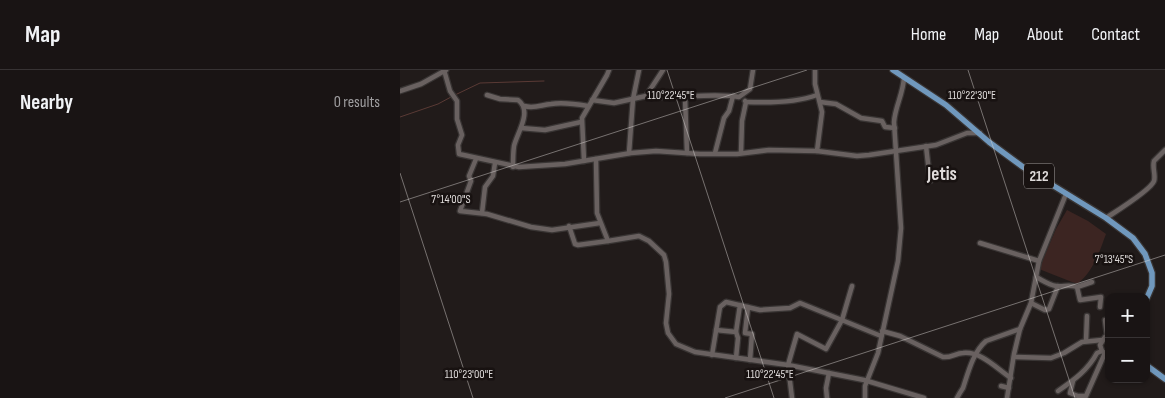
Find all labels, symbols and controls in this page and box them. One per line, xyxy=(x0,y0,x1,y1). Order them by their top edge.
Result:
text: Map xyxy=(25,20,60,49)
text: Home xyxy=(911,24,946,45)
text: Map xyxy=(974,24,999,45)
text: About xyxy=(1027,24,1063,45)
text: Contact xyxy=(1091,24,1140,45)
text: 110°22'45"E xyxy=(647,88,695,103)
text: 110°22'30"E xyxy=(948,88,996,103)
text: Nearby xyxy=(20,90,73,115)
text: 0 results xyxy=(334,93,380,112)
district label: Jetis xyxy=(926,163,957,186)
road number: 212 xyxy=(1024,164,1054,188)
text: 7°14'00"S xyxy=(431,192,471,207)
text: 7°13'45"S xyxy=(1095,252,1133,267)
map controls xyxy=(1105,293,1150,383)
button: + xyxy=(1105,293,1150,338)
button: − xyxy=(1105,338,1150,383)
text: 110°23'00"E xyxy=(445,367,493,382)
text: 110°22'45"E xyxy=(746,367,794,382)

